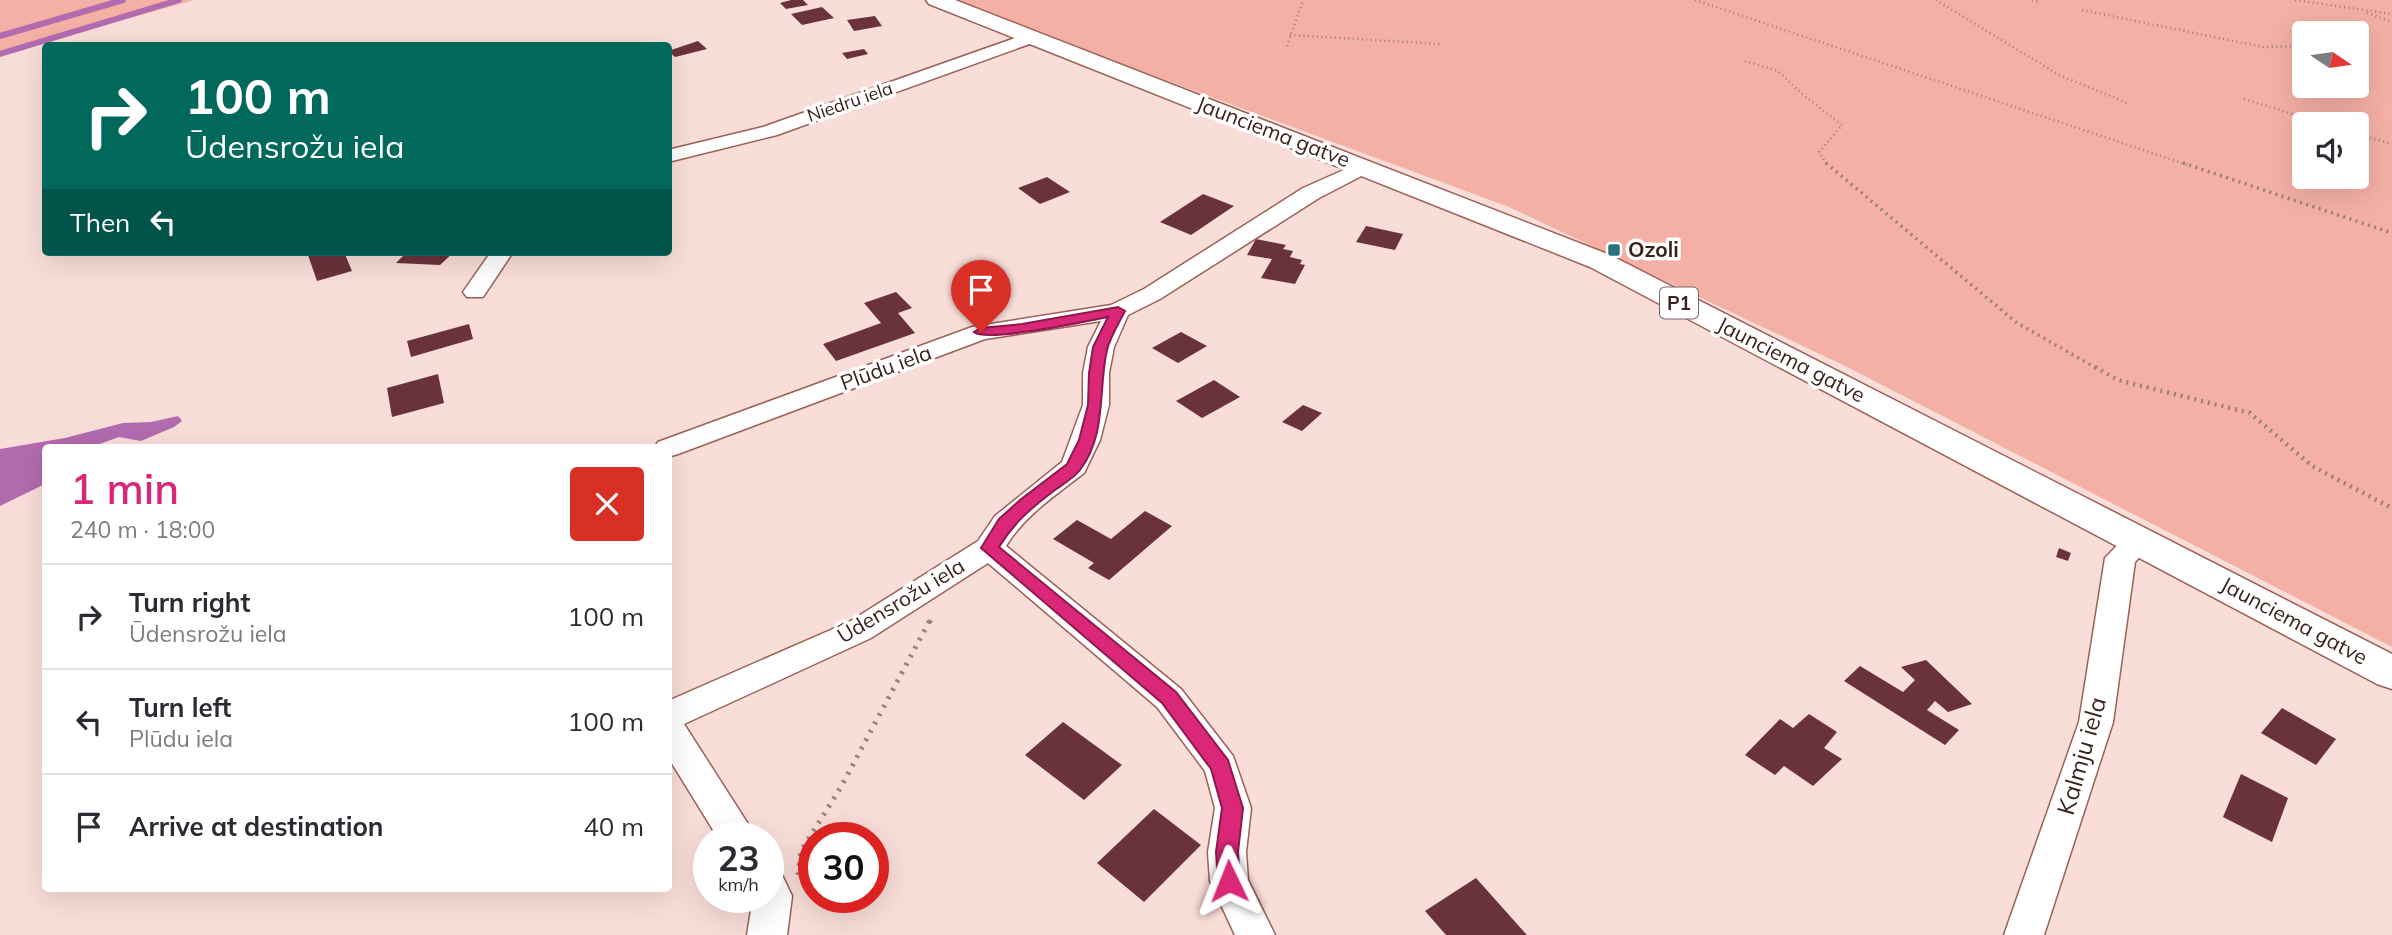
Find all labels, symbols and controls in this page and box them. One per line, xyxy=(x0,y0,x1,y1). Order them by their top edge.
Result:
north arrow xyxy=(2292,21,2370,98)
map controls xyxy=(2292,21,2369,189)
text: 100 m xyxy=(185,65,331,126)
icon: right xyxy=(70,70,161,161)
street label: Niedru iela xyxy=(804,76,896,127)
street label: Jaunciema gatve xyxy=(1193,90,1354,172)
button: sound xyxy=(2292,112,2369,189)
text: Ūdensrožu iela xyxy=(185,126,404,166)
icon: left xyxy=(144,203,182,241)
text: Then xyxy=(70,206,130,239)
place label: Ozoli xyxy=(1628,236,1679,262)
marker: Ozoli xyxy=(1606,242,1622,258)
pin xyxy=(951,260,1011,332)
icon: arrive xyxy=(962,271,1000,309)
road number: P1 xyxy=(1660,288,1698,318)
street label: Jaunciema gatve xyxy=(1713,311,1870,408)
street label: Plūdu iela xyxy=(837,339,935,396)
text: 1 min xyxy=(70,462,179,515)
button: close xyxy=(570,467,644,541)
text: 240 m · 18:00 xyxy=(70,515,215,544)
street label: Ūdensrožu iela xyxy=(832,552,969,648)
street label: Jaunciema gatve xyxy=(2217,571,2372,670)
text: Turn right xyxy=(129,586,250,619)
icon: right xyxy=(70,598,108,636)
text: 100 m xyxy=(568,600,644,633)
text: Ūdensrožu iela xyxy=(129,619,287,648)
text: Turn left xyxy=(129,691,231,724)
street label: Kalmju iela xyxy=(2050,693,2112,818)
icon: left xyxy=(70,703,108,741)
text: 100 m xyxy=(568,705,644,738)
text: Plūdu iela xyxy=(129,724,233,753)
icon: arrive xyxy=(70,808,108,846)
text: Arrive at destination xyxy=(129,810,384,843)
text: 40 m xyxy=(583,810,644,843)
speed limit sign: 30 xyxy=(798,822,889,913)
text: 23 xyxy=(717,836,760,880)
position arrow xyxy=(1192,844,1266,918)
text: km/h xyxy=(718,873,759,896)

